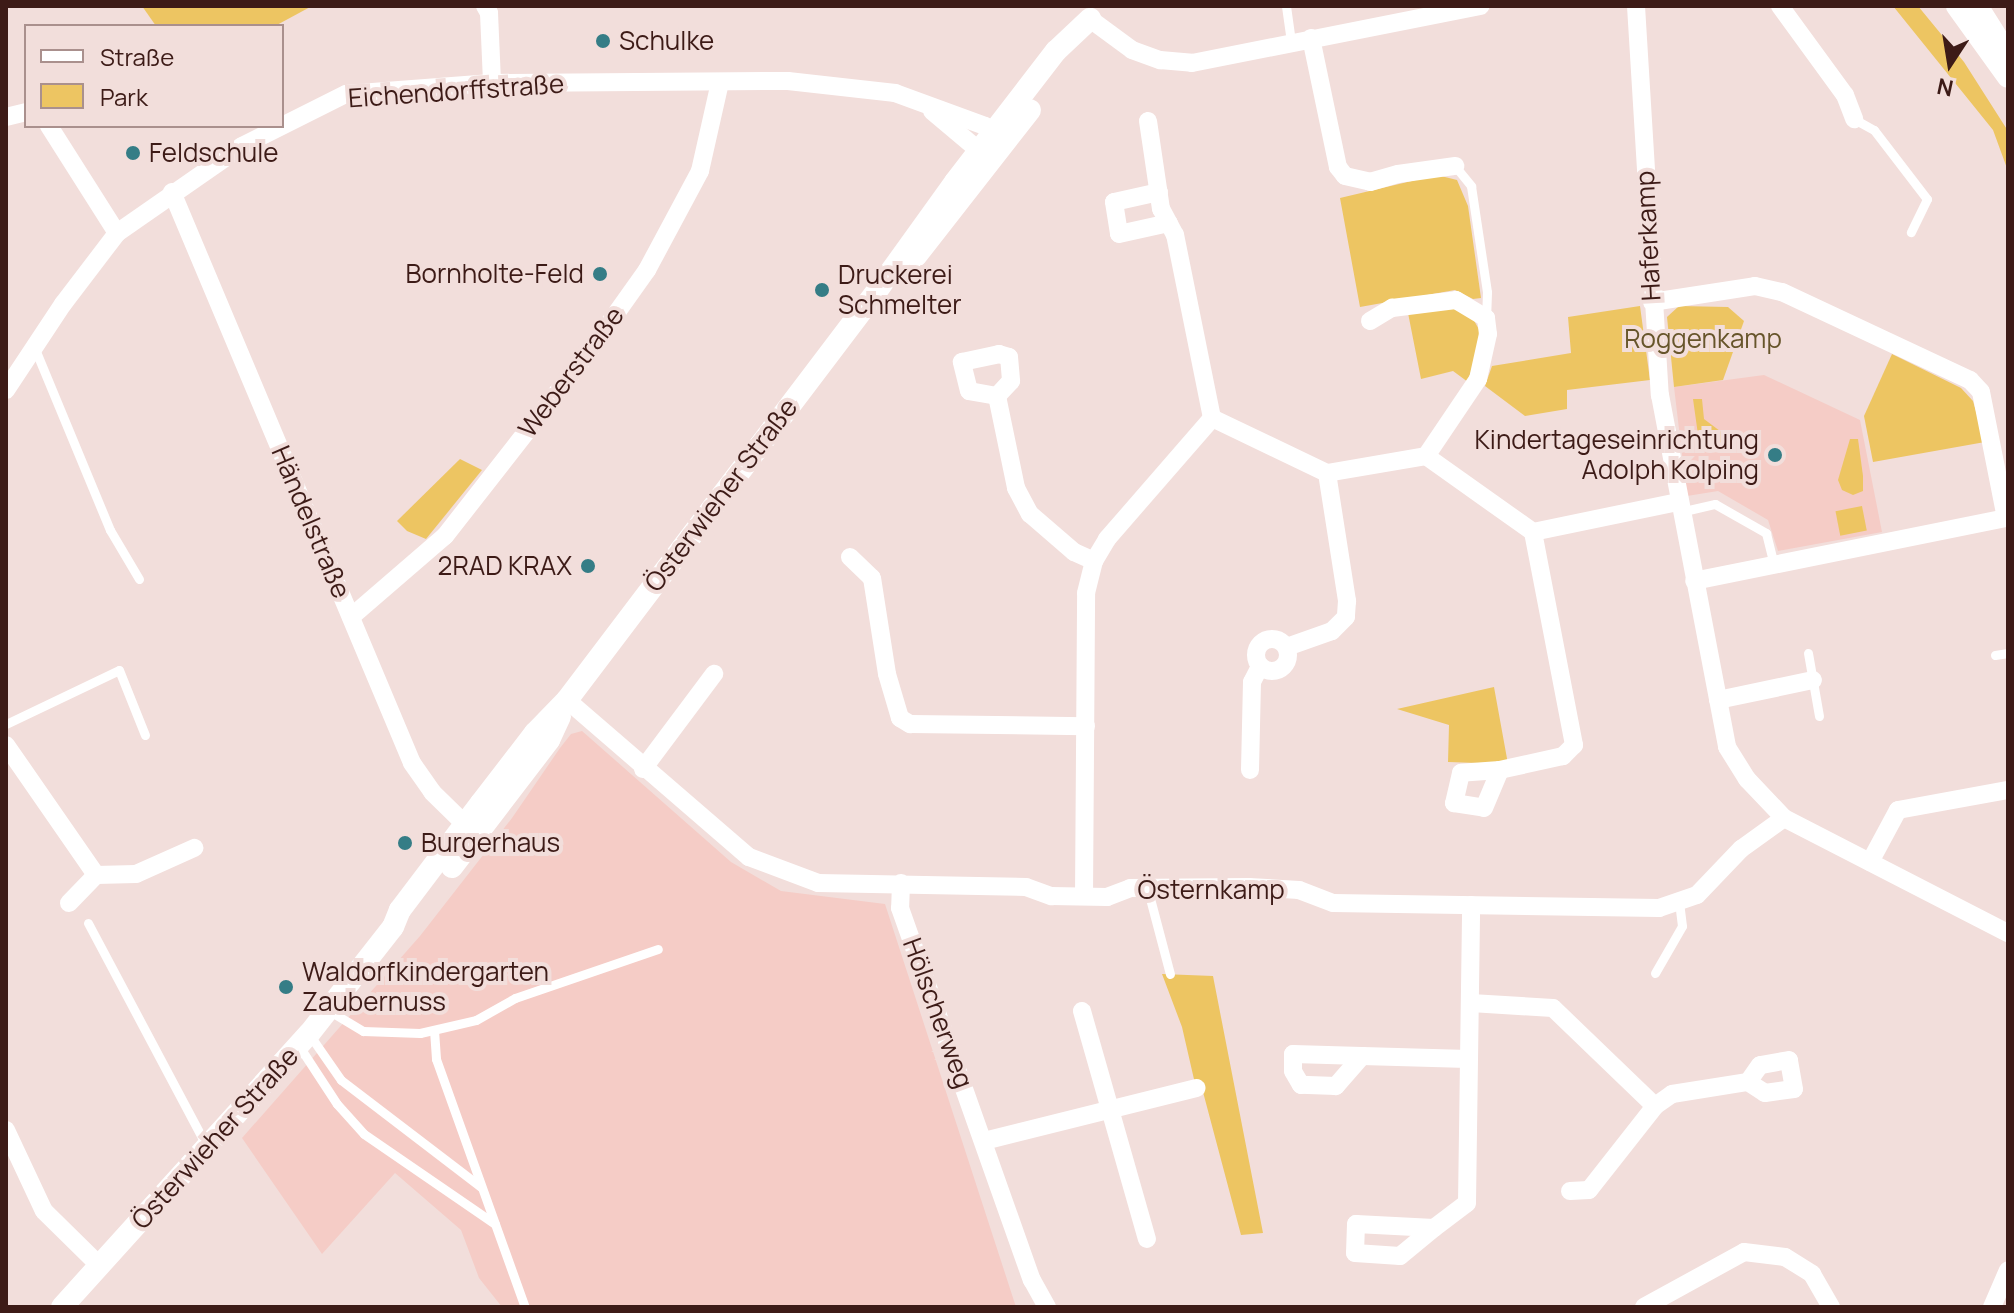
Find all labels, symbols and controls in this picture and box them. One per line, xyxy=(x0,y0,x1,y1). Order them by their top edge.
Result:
legend xyxy=(24,24,284,128)
north arrow xyxy=(1910,24,1990,104)
place label: Schulke xyxy=(619,25,714,57)
marker: Schulke xyxy=(594,32,612,50)
text: Straße xyxy=(100,40,174,73)
street label: Eichendorffstraße xyxy=(347,68,565,114)
text: N xyxy=(1934,71,1956,104)
text: Park xyxy=(100,80,148,113)
place label: Feldschule xyxy=(149,137,279,169)
marker: Feldschule xyxy=(124,144,142,162)
street label: Haferkamp xyxy=(1629,170,1667,302)
place label: Bornholte-Feld xyxy=(406,258,584,290)
place label: Druckerei Schmelter xyxy=(838,259,962,320)
marker: Bornholte-Feld xyxy=(591,265,609,283)
marker: Druckerei Schmelter xyxy=(813,281,831,299)
street label: Weberstraße xyxy=(512,301,630,443)
park label: Roggenkamp xyxy=(1624,323,1782,355)
street label: Österwieher Straße xyxy=(638,392,804,598)
place label: Kindertageseinrichtung Adolph Kolping xyxy=(1474,424,1759,486)
street label: Händelstraße xyxy=(265,441,357,603)
marker: Kindertageseinrichtung Adolph Kolping xyxy=(1766,446,1784,464)
place label: 2RAD KRAX xyxy=(438,550,572,582)
marker: 2RAD KRAX xyxy=(579,557,597,575)
place label: Burgerhaus xyxy=(421,827,560,859)
marker: Burgerhaus xyxy=(396,834,414,852)
street label: Östernkamp xyxy=(1137,874,1285,906)
street label: Hölscherweg xyxy=(896,934,980,1092)
place label: Waldorfkindergarten Zaubernuss xyxy=(302,956,549,1018)
marker: Waldorfkindergarten Zaubernuss xyxy=(277,978,295,996)
street label: Österwieher Straße xyxy=(125,1041,305,1235)

